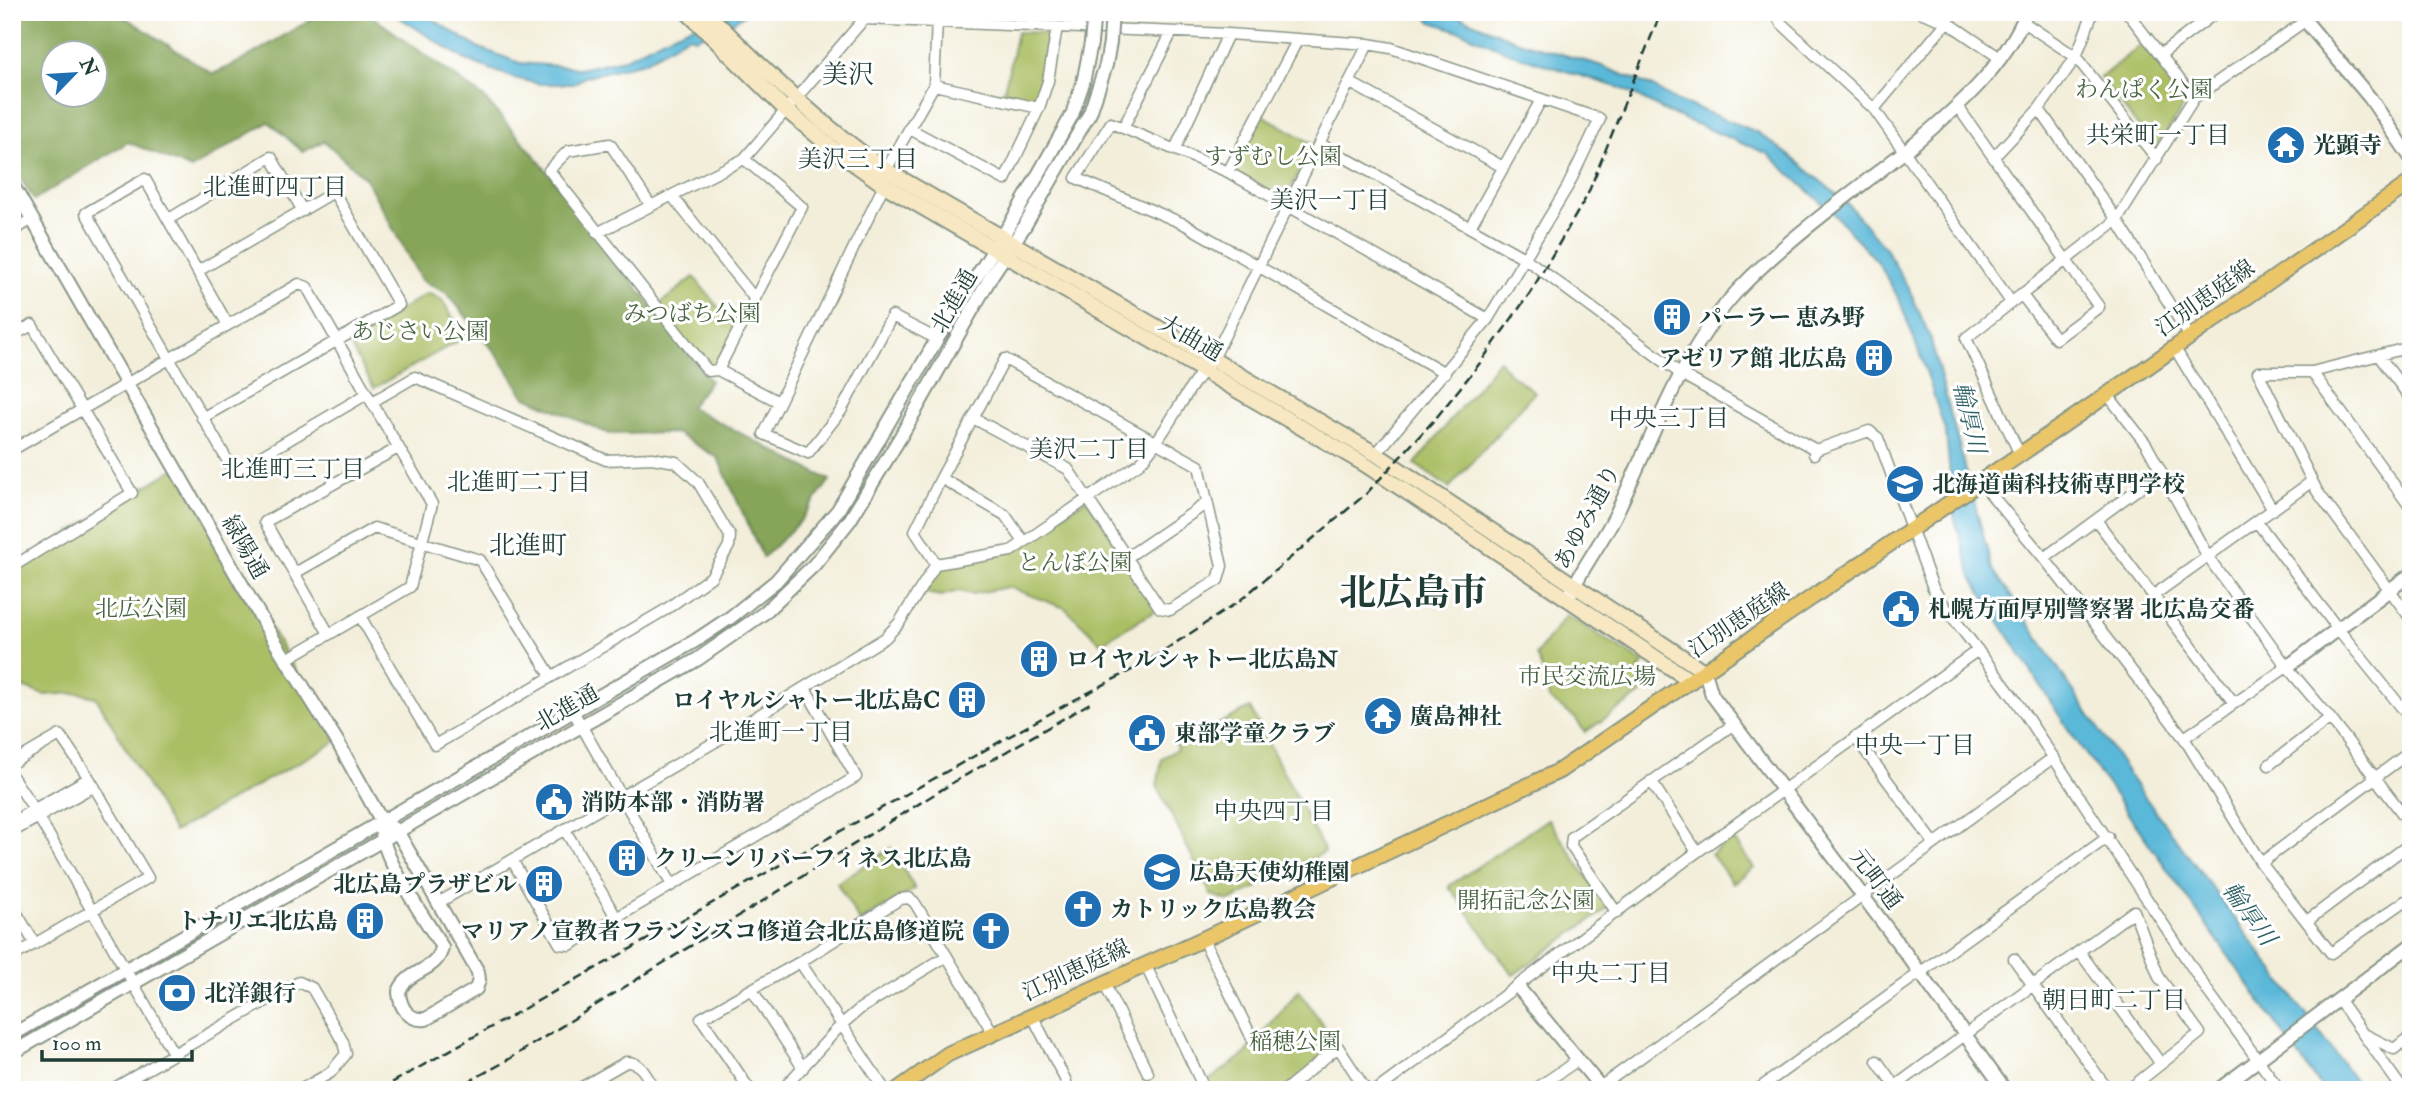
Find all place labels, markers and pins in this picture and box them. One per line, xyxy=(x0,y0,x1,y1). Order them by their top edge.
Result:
temple icon: 光顕寺 xyxy=(2265,124,2307,166)
place label: 光顕寺 xyxy=(2313,131,2382,160)
building icon: パーラー 恵み野 xyxy=(1651,296,1693,338)
place label: パーラー 恵み野 xyxy=(1699,303,1866,332)
building icon: アゼリア館 北広島 xyxy=(1853,337,1895,379)
place label: アゼリア館 北広島 xyxy=(1658,344,1847,373)
school or university icon: 北海道歯科技術専門学校 xyxy=(1884,463,1926,505)
place label: 北海道歯科技術専門学校 xyxy=(1932,470,2185,499)
public building icon: 札幌方面厚別警察署 北広島交番 xyxy=(1880,588,1922,630)
place label: 札幌方面厚別警察署 北広島交番 xyxy=(1928,595,2255,624)
building icon: ロイヤルシャトー北広島N xyxy=(1018,638,1060,680)
place label: ロイヤルシャトー北広島N xyxy=(1066,645,1338,674)
building icon: ロイヤルシャトー北広島C xyxy=(946,679,988,721)
place label: ロイヤルシャトー北広島C xyxy=(672,686,940,715)
temple icon: 廣島神社 xyxy=(1362,695,1404,737)
place label: 廣島神社 xyxy=(1410,702,1502,731)
public building icon: 東部学童クラブ xyxy=(1126,712,1168,754)
place label: 東部学童クラブ xyxy=(1174,719,1335,748)
public building icon: 消防本部・消防署 xyxy=(533,781,575,823)
place label: 消防本部・消防署 xyxy=(581,788,765,817)
building icon: クリーンリバーフィネス北広島 xyxy=(606,837,648,879)
place label: クリーンリバーフィネス北広島 xyxy=(654,844,972,873)
school or university icon: 広島天使幼稚園 xyxy=(1141,851,1183,893)
place label: 広島天使幼稚園 xyxy=(1189,858,1350,887)
building icon: 北広島プラザビル xyxy=(523,863,565,905)
place label: 北広島プラザビル xyxy=(333,870,517,899)
church icon: カトリック広島教会 xyxy=(1062,888,1104,930)
place label: カトリック広島教会 xyxy=(1110,895,1316,924)
building icon: トナリエ北広島 xyxy=(344,900,386,942)
place label: トナリエ北広島 xyxy=(177,907,338,936)
church icon: マリアノ宣教者フランシスコ修道会北広島修道院 xyxy=(970,910,1012,952)
place label: マリアノ宣教者フランシスコ修道会北広島修道院 xyxy=(461,917,964,946)
bank icon: 北洋銀行 xyxy=(156,972,198,1014)
place label: 北洋銀行 xyxy=(204,979,296,1008)

